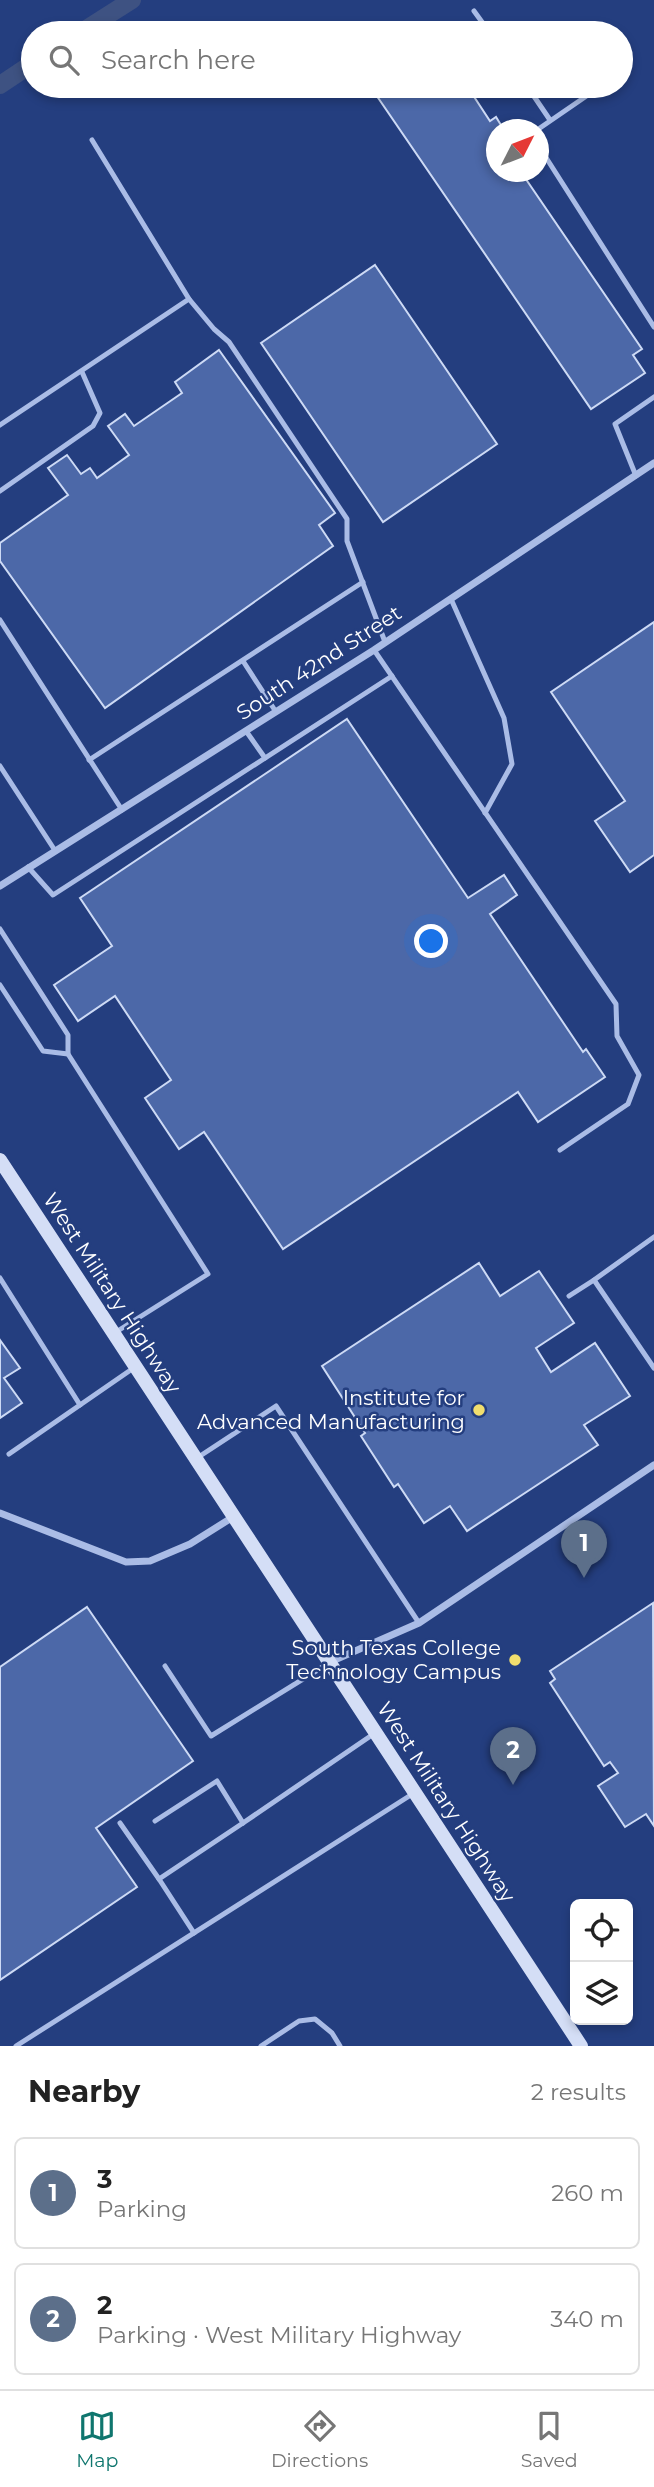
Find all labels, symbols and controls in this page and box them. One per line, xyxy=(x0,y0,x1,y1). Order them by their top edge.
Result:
search box xyxy=(21,21,633,98)
icon: search xyxy=(45,41,83,79)
text: Search here xyxy=(101,44,256,76)
north arrow xyxy=(486,119,549,182)
street label: South 42nd Street xyxy=(232,600,406,725)
your location xyxy=(414,924,448,958)
street label: West Military Highway xyxy=(38,1188,187,1398)
place label: Institute for Advanced Manufacturing xyxy=(197,1385,465,1434)
marker: Institute for Advanced Manufacturing xyxy=(471,1402,487,1418)
pin: 1 xyxy=(561,1520,607,1578)
place label: South Texas College Technology Campus xyxy=(286,1635,501,1684)
marker: South Texas College Technology Campus xyxy=(507,1652,523,1668)
street label: West Military Highway xyxy=(372,1697,521,1907)
pin: 2 xyxy=(490,1727,536,1785)
map controls xyxy=(570,1899,633,2025)
button: locate xyxy=(570,1899,633,1962)
button: layers xyxy=(570,1962,633,2025)
text: Nearby xyxy=(28,2073,140,2110)
text: 2 results xyxy=(531,2078,626,2106)
text: 3 xyxy=(97,2163,112,2195)
text: 1 xyxy=(48,2179,58,2207)
text: 260 m xyxy=(551,2179,624,2207)
text: Parking xyxy=(97,2195,187,2223)
text: 2 xyxy=(97,2289,112,2321)
text: 2 xyxy=(46,2305,60,2333)
text: 340 m xyxy=(550,2305,624,2333)
text: Parking · West Military Highway xyxy=(97,2321,461,2349)
tab: Map xyxy=(76,2407,118,2472)
tab: Directions xyxy=(271,2407,368,2472)
tab: Saved xyxy=(521,2407,578,2472)

